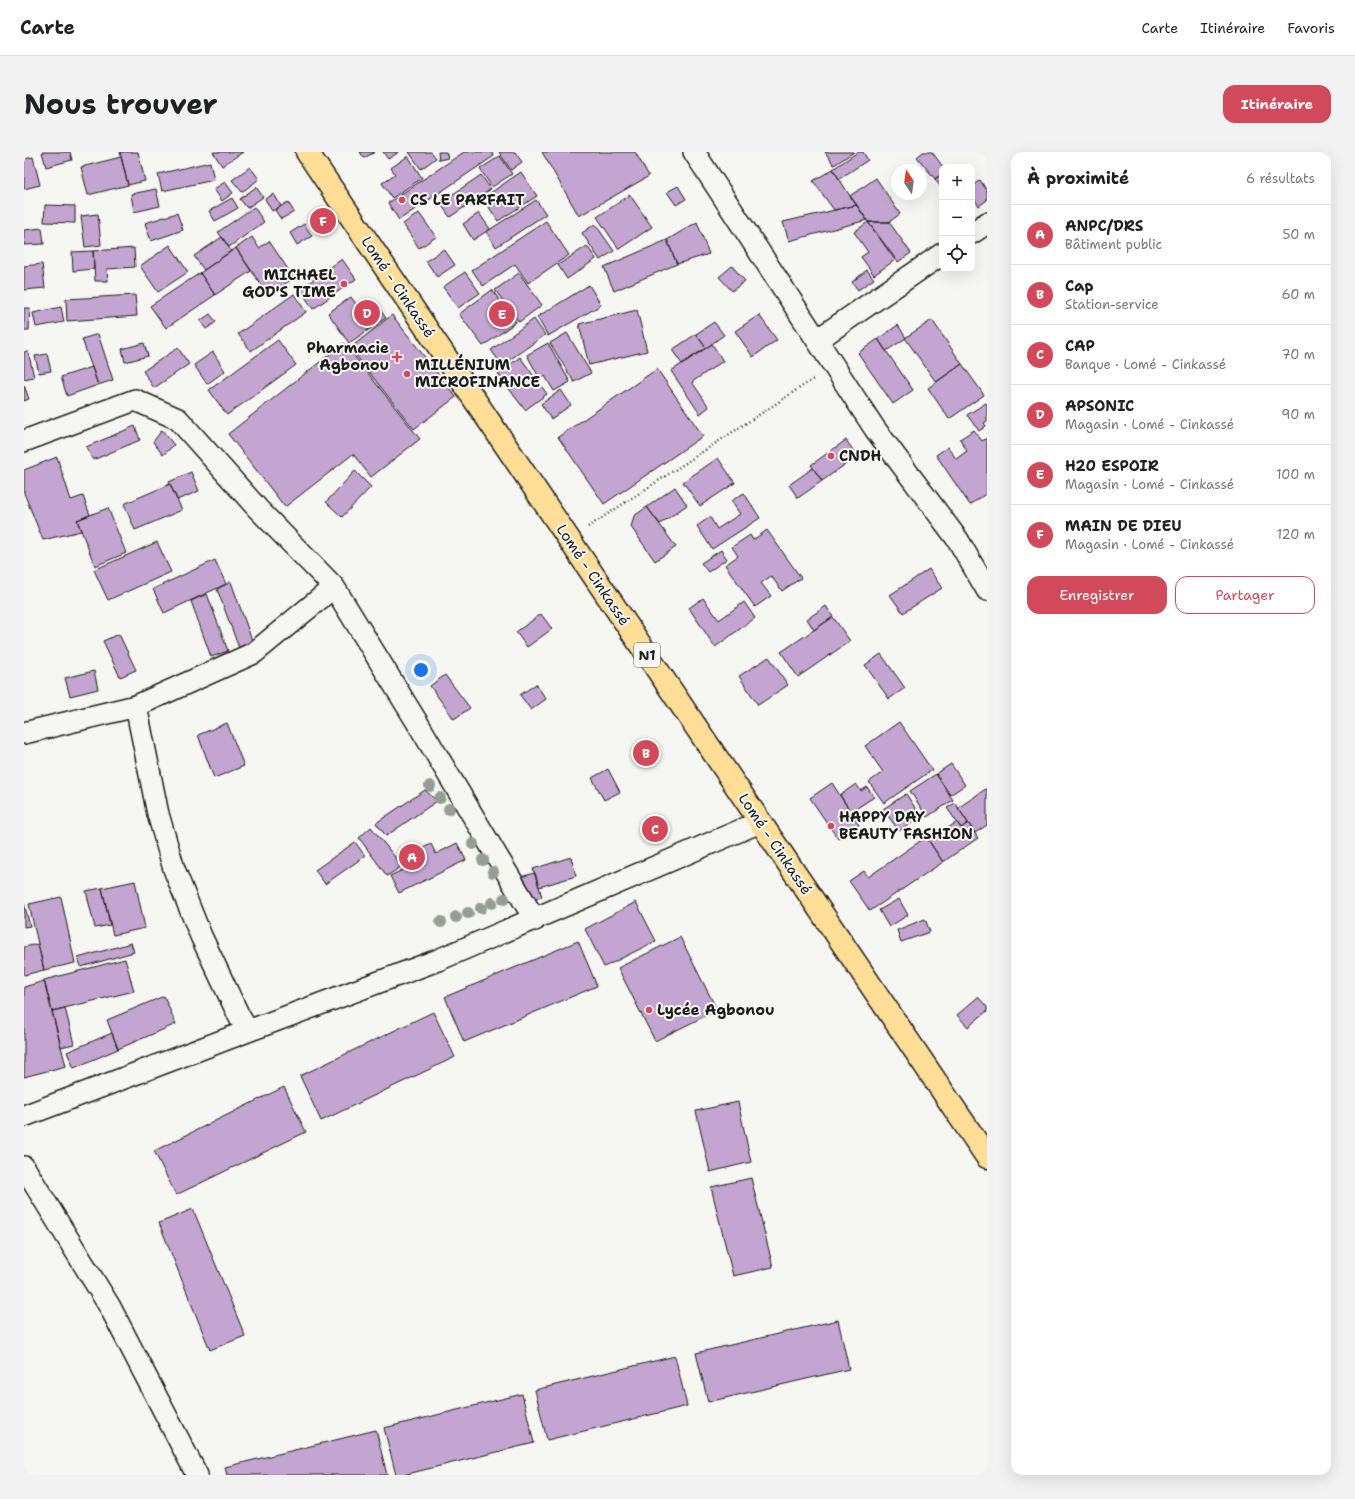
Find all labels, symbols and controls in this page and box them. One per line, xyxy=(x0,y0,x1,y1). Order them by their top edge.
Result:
text: Carte xyxy=(20,15,75,40)
text: Carte xyxy=(1141,19,1178,37)
text: Itinéraire xyxy=(1200,19,1265,37)
text: Favoris xyxy=(1287,19,1335,37)
text: Nous trouver xyxy=(24,85,218,123)
button: Itinéraire xyxy=(1223,85,1331,123)
north arrow xyxy=(891,164,927,200)
map controls xyxy=(939,164,975,272)
button: + xyxy=(939,164,975,200)
text: À proximité xyxy=(1027,167,1129,189)
text: 6 résultats xyxy=(1246,170,1315,187)
place label: CS LE PARFAIT xyxy=(410,190,525,210)
marker: CS LE PARFAIT xyxy=(397,195,407,205)
button: − xyxy=(939,200,975,236)
pin: F xyxy=(310,206,336,236)
text: ANPC/DRS xyxy=(1065,216,1143,236)
text: A xyxy=(1035,226,1045,243)
text: 50 m xyxy=(1282,226,1315,243)
street label: Lomé - Cinkassé xyxy=(357,232,439,342)
button: locate xyxy=(939,236,975,272)
text: Bâtiment public xyxy=(1065,236,1162,253)
place label: MICHAEL GOD'S TIME xyxy=(242,265,336,302)
text: Cap xyxy=(1065,276,1093,296)
marker: MICHAEL GOD'S TIME xyxy=(339,279,349,289)
text: B xyxy=(1036,286,1044,303)
text: 60 m xyxy=(1282,286,1315,303)
text: Station-service xyxy=(1065,296,1159,313)
pin: D xyxy=(354,298,380,328)
pin: E xyxy=(489,299,515,329)
text: CAP xyxy=(1065,336,1095,356)
place label: Pharmacie Agbonou xyxy=(307,338,389,375)
text: C xyxy=(1036,346,1044,363)
text: 70 m xyxy=(1281,346,1315,363)
marker: Pharmacie Agbonou xyxy=(392,352,402,362)
place label: MILLÉNIUM MICROFINANCE xyxy=(415,354,540,392)
text: Banque · Lomé - Cinkassé xyxy=(1065,356,1226,373)
marker: MILLÉNIUM MICROFINANCE xyxy=(402,369,412,379)
text: APSONIC xyxy=(1065,396,1134,416)
text: D xyxy=(1035,406,1045,423)
text: 90 m xyxy=(1281,406,1315,423)
text: Magasin · Lomé - Cinkassé xyxy=(1065,416,1234,433)
place label: CNDH xyxy=(839,446,882,466)
marker: CNDH xyxy=(826,451,836,461)
text: H20 ESPOIR xyxy=(1065,456,1159,476)
text: E xyxy=(1036,466,1044,483)
text: 100 m xyxy=(1276,466,1315,483)
text: Magasin · Lomé - Cinkassé xyxy=(1065,476,1234,493)
text: MAIN DE DIEU xyxy=(1065,516,1182,536)
street label: Lomé - Cinkassé xyxy=(552,520,634,630)
text: F xyxy=(1036,526,1044,543)
text: 120 m xyxy=(1277,526,1315,543)
text: Magasin · Lomé - Cinkassé xyxy=(1065,536,1234,553)
button: Enregistrer xyxy=(1027,576,1167,614)
button: Partager xyxy=(1175,576,1315,614)
road number: N1 xyxy=(634,643,660,667)
your location xyxy=(411,660,431,680)
pin: B xyxy=(633,738,659,768)
street label: Lomé - Cinkassé xyxy=(734,789,816,899)
place label: HAPPY DAY BEAUTY FASHION xyxy=(839,807,973,844)
pin: C xyxy=(642,814,668,844)
marker: HAPPY DAY BEAUTY FASHION xyxy=(826,821,836,831)
pin: A xyxy=(399,842,425,872)
place label: Lycée Agbonou xyxy=(657,1000,774,1020)
marker: Lycée Agbonou xyxy=(644,1005,654,1015)

